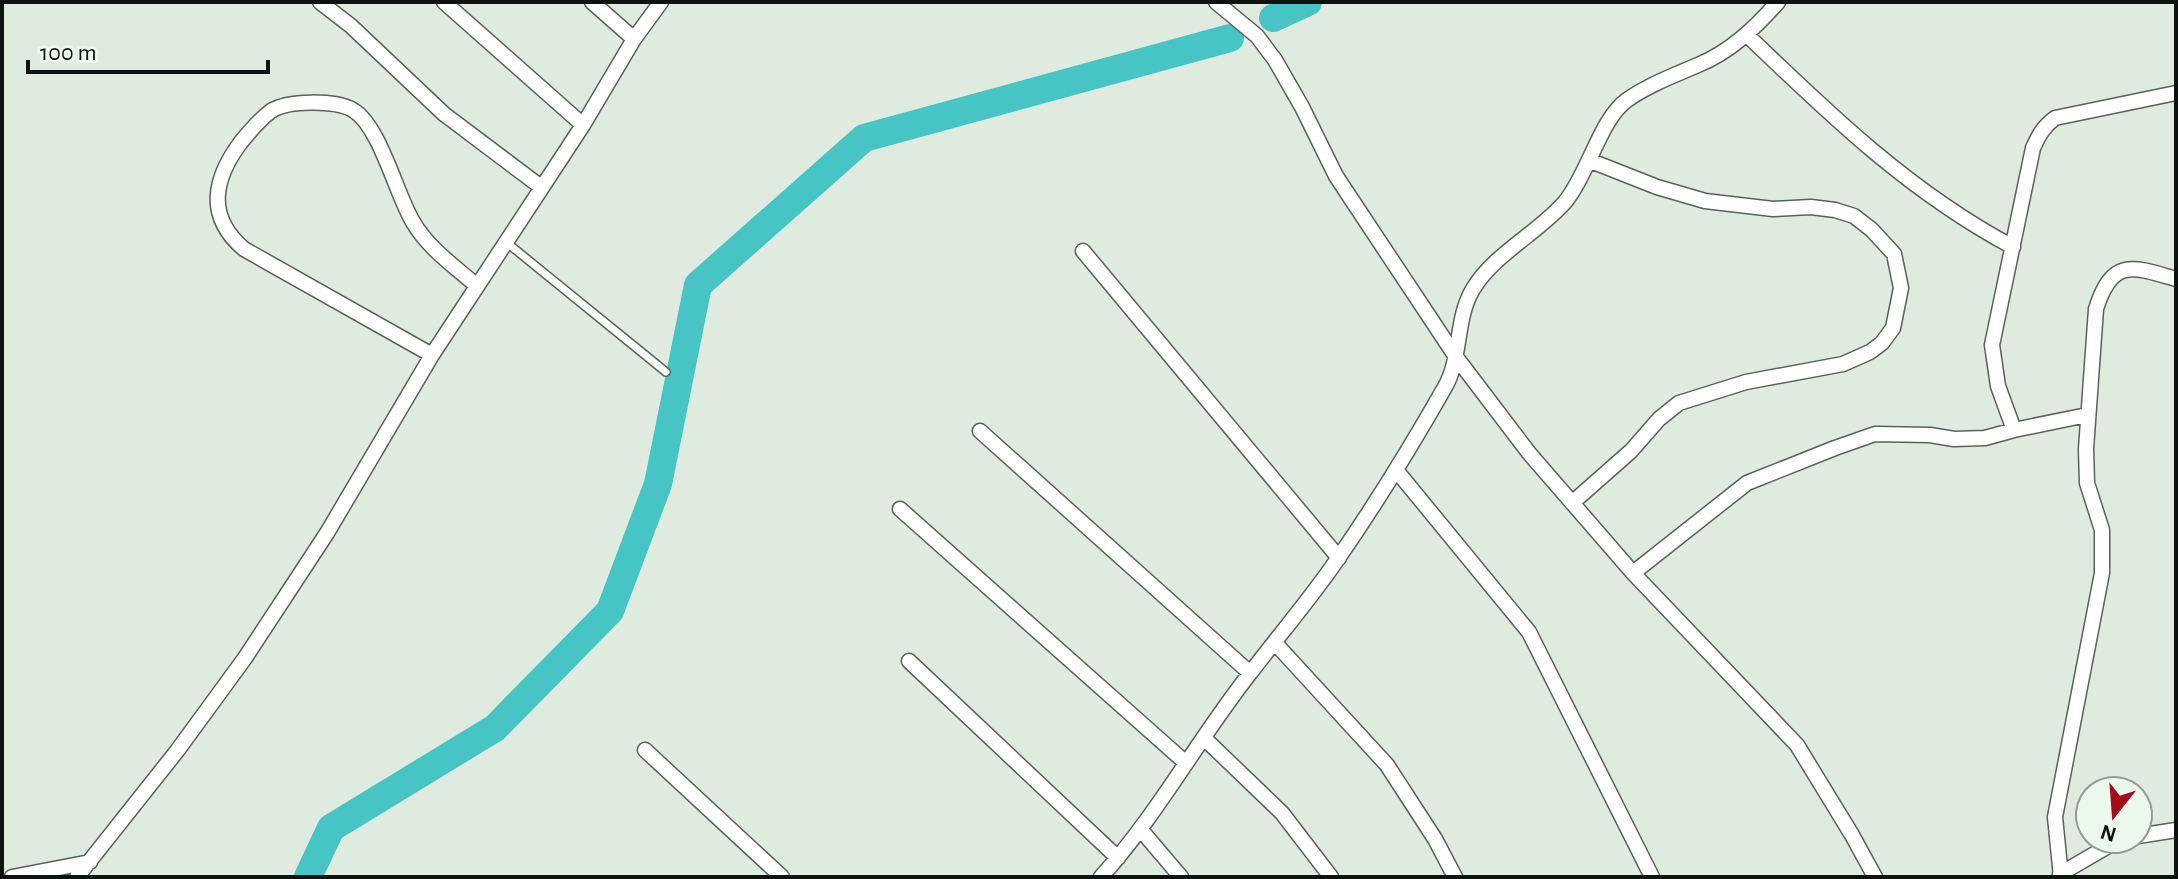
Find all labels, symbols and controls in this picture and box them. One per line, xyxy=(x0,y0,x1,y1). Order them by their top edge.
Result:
scale bar xyxy=(28,24,268,74)
text: 100 m xyxy=(40,41,97,65)
north arrow xyxy=(2074,775,2154,855)
text: N xyxy=(2098,820,2119,846)

